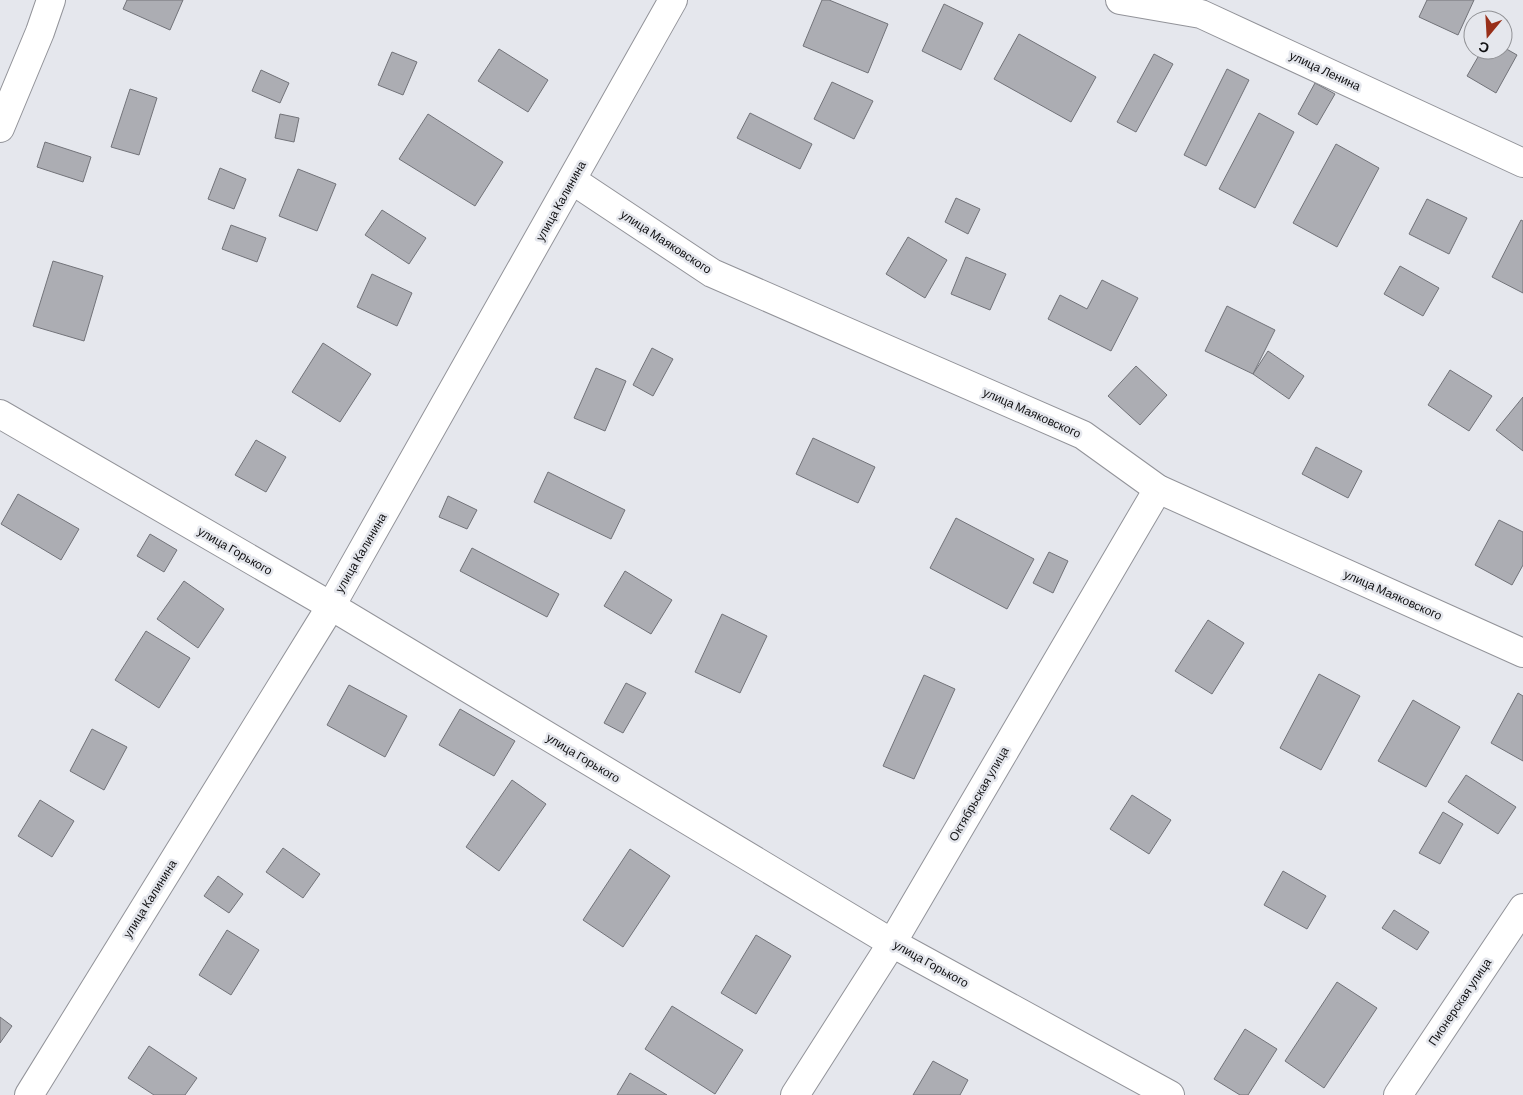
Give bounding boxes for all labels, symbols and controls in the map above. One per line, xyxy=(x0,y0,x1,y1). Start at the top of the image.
north arrow xyxy=(1463,10,1513,60)
text: С xyxy=(1476,38,1491,57)
street label: улица Ленина xyxy=(1287,48,1363,94)
street label: улица Калинина xyxy=(532,158,589,243)
street label: улица Маяковского xyxy=(618,206,715,277)
street label: улица Маяковского xyxy=(981,384,1084,441)
street label: улица Калинина xyxy=(332,510,390,595)
street label: улица Горького xyxy=(195,523,275,578)
street label: улица Маяковского xyxy=(1342,566,1445,623)
street label: улица Горького xyxy=(544,730,623,786)
street label: Октябрьская улица xyxy=(945,744,1012,844)
street label: улица Калинина xyxy=(120,857,180,941)
street label: улица Горького xyxy=(891,937,972,991)
street label: Пионерская улица xyxy=(1425,955,1495,1048)

